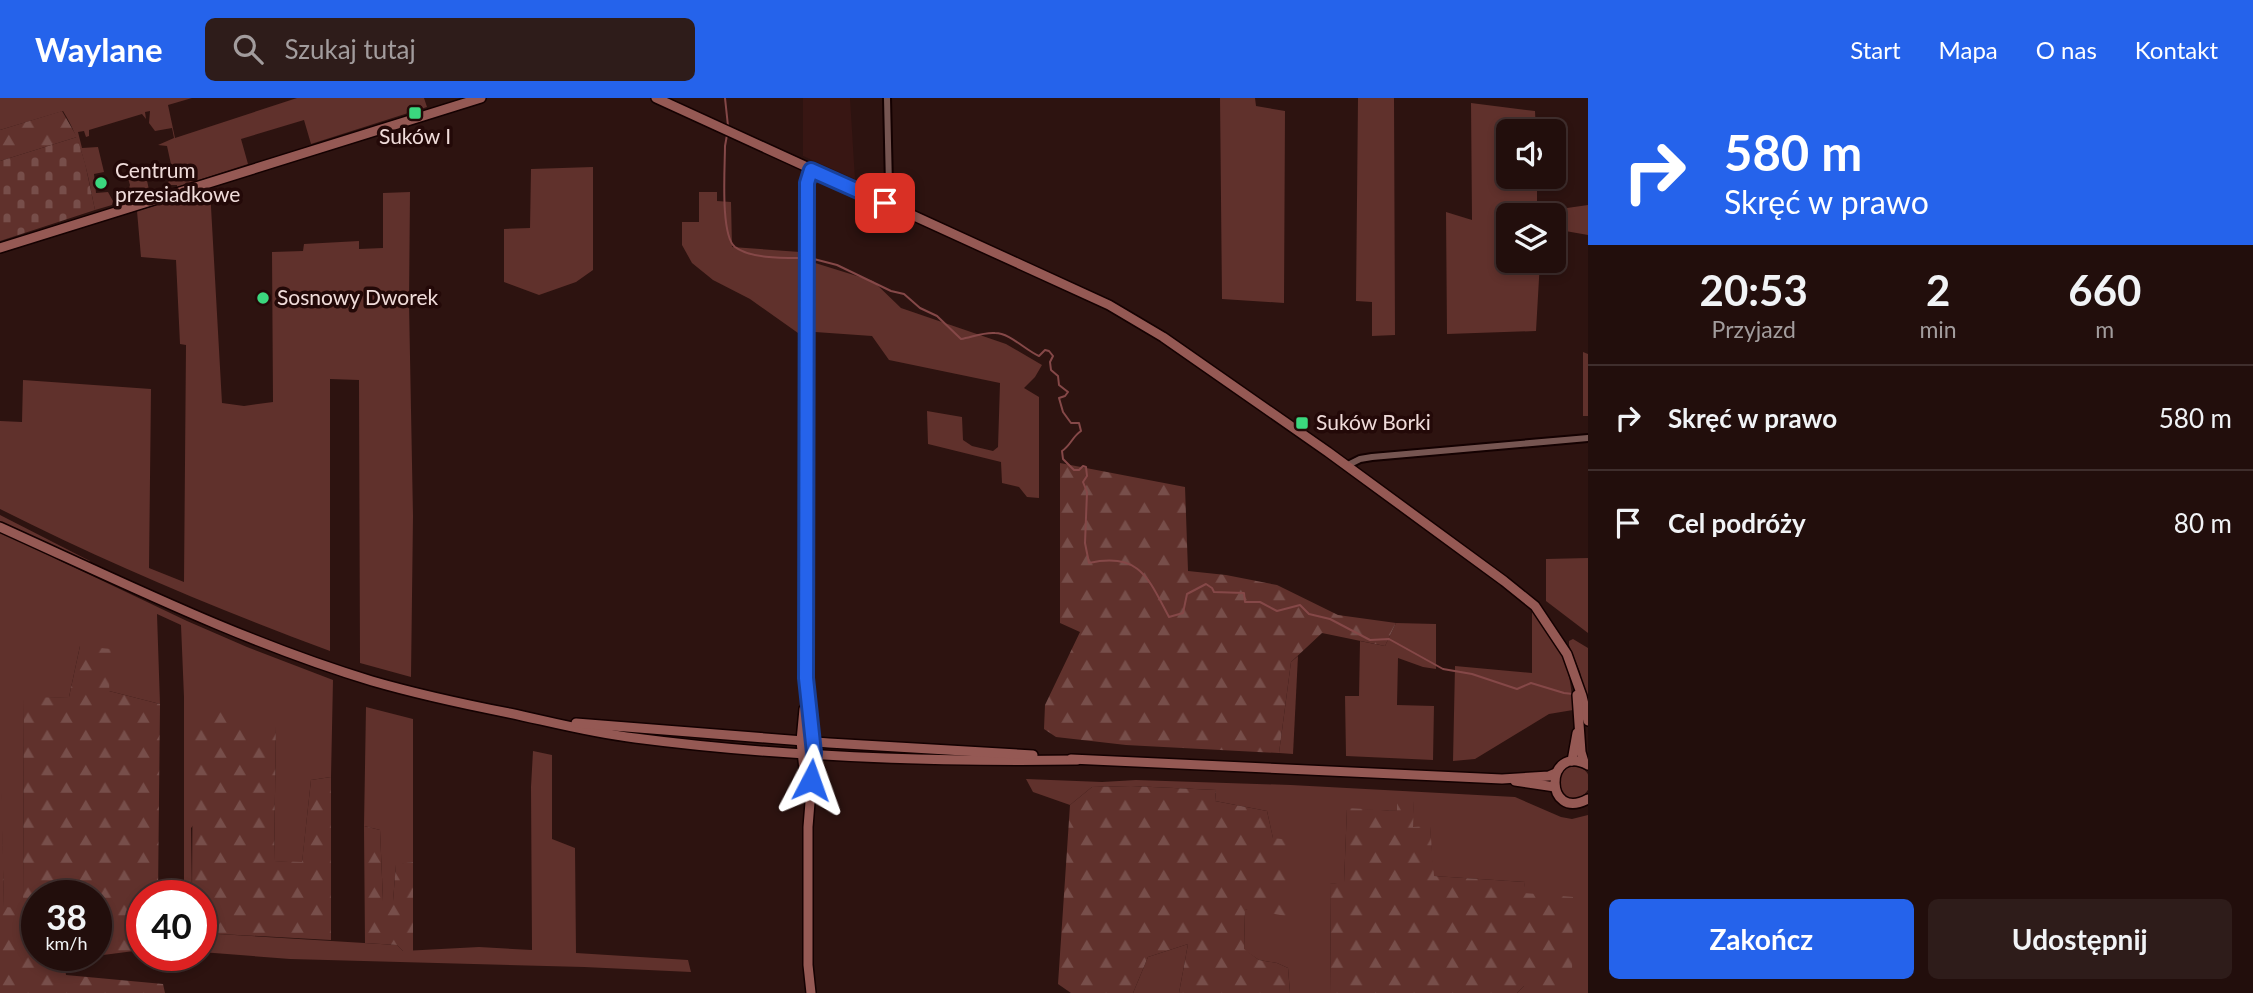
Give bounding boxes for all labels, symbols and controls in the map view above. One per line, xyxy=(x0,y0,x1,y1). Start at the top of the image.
search box xyxy=(205,18,695,81)
text: Waylane xyxy=(35,29,163,69)
icon: search xyxy=(229,30,267,68)
text: Szukaj tutaj xyxy=(285,33,416,65)
text: Start xyxy=(1850,35,1901,64)
text: Mapa xyxy=(1939,35,1998,64)
text: O nas xyxy=(2036,35,2097,64)
text: Kontakt xyxy=(2135,35,2218,64)
marker: Suków I xyxy=(407,105,423,121)
map controls xyxy=(1496,119,1566,273)
button: sound xyxy=(1496,119,1566,189)
place label: Suków I xyxy=(379,123,451,148)
text: 580 m xyxy=(1724,123,1862,181)
icon: right xyxy=(1609,126,1700,217)
place label: Centrum przesiadkowe xyxy=(115,157,240,206)
pin xyxy=(855,173,915,233)
marker: Centrum przesiadkowe xyxy=(93,175,109,191)
text: Skręć w prawo xyxy=(1724,182,1929,221)
icon: arrive xyxy=(866,184,904,222)
button: layers xyxy=(1496,203,1566,273)
text: 20:53 xyxy=(1700,265,1808,315)
text: 2 xyxy=(1926,265,1950,315)
text: 660 xyxy=(2068,265,2141,315)
place label: Sosnowy Dworek xyxy=(277,284,439,309)
marker: Sosnowy Dworek xyxy=(255,290,271,306)
text: Przyjazd xyxy=(1712,315,1796,343)
text: min xyxy=(1919,315,1957,343)
text: m xyxy=(2095,315,2114,343)
icon: right xyxy=(1609,399,1647,437)
text: Skręć w prawo xyxy=(1668,402,1837,434)
text: 580 m xyxy=(2159,402,2232,434)
place label: Suków Borki xyxy=(1316,409,1431,434)
marker: Suków Borki xyxy=(1294,415,1310,431)
icon: arrive xyxy=(1609,504,1647,542)
text: Cel podróży xyxy=(1668,507,1806,539)
text: 80 m xyxy=(2174,507,2232,539)
position arrow xyxy=(774,743,848,817)
speed limit sign: 40 xyxy=(126,880,217,971)
text: 38 xyxy=(46,895,87,937)
button: Zakończ xyxy=(1609,899,1914,979)
button: Udostępnij xyxy=(1928,899,2232,979)
text: km/h xyxy=(45,932,88,954)

